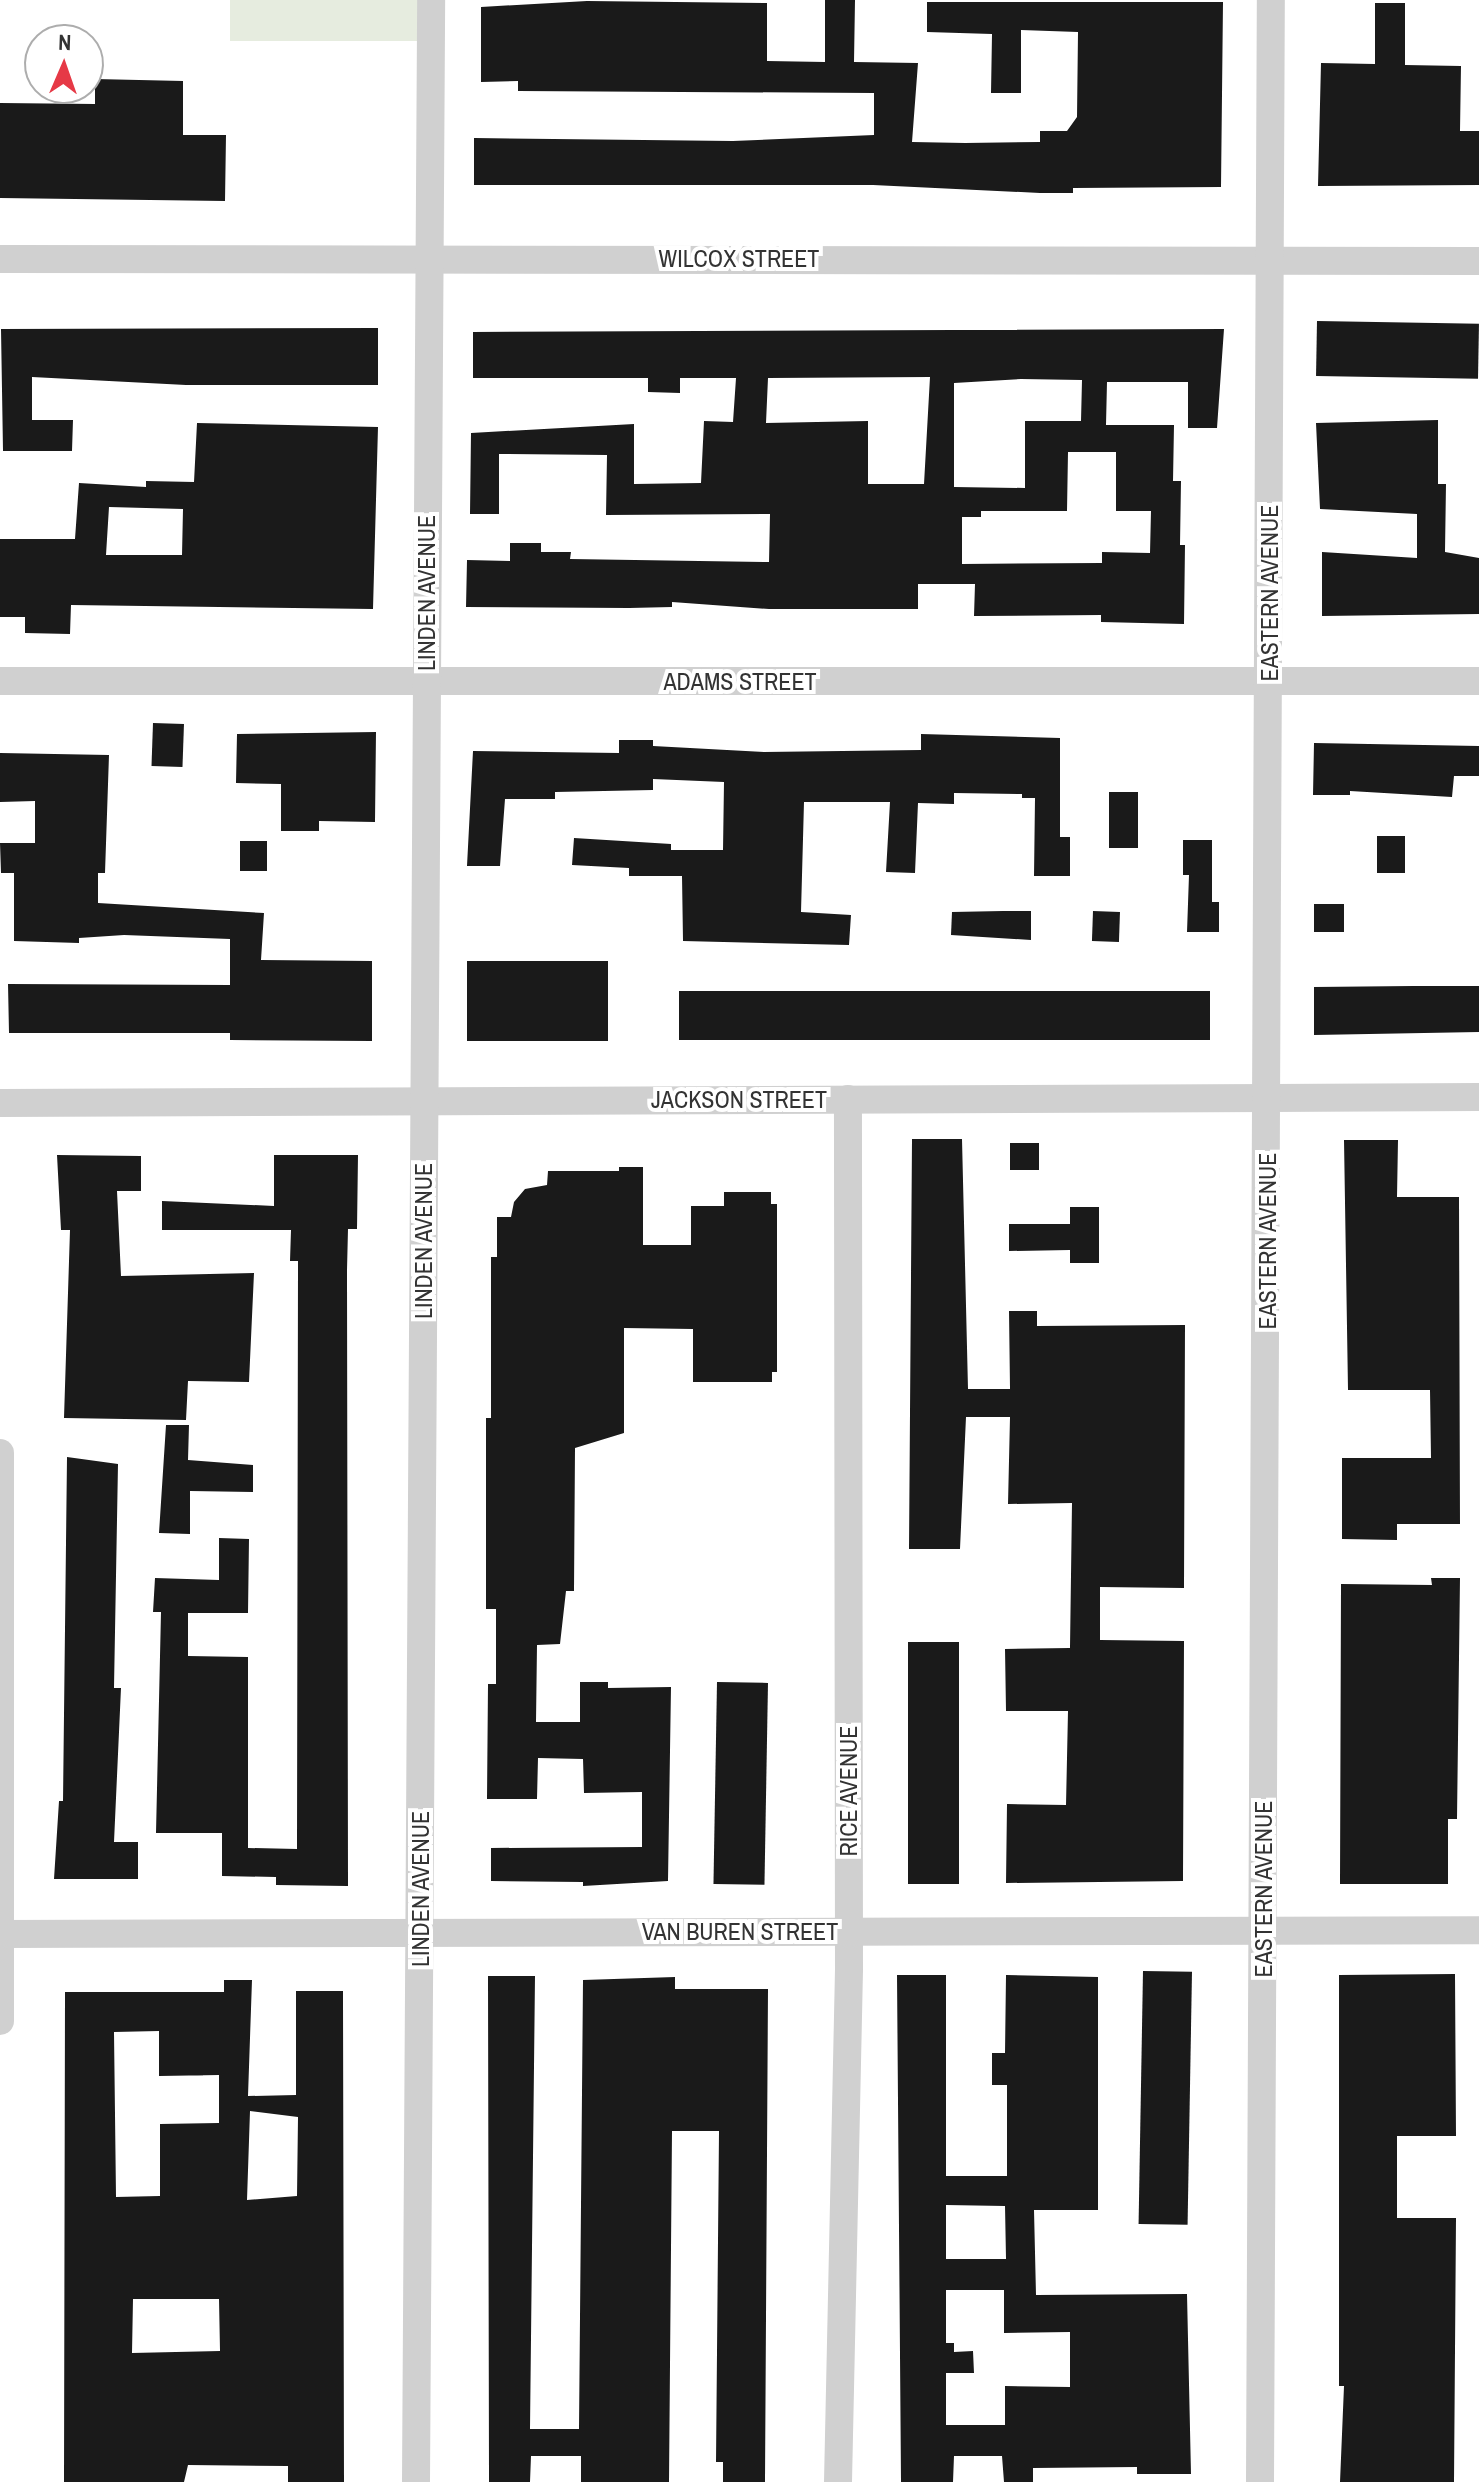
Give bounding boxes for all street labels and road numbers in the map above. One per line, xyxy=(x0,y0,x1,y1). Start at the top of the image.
street label: WILCOX STREET xyxy=(659,245,819,273)
street label: EASTERN AVENUE xyxy=(1256,504,1284,682)
street label: LINDEN AVENUE xyxy=(413,514,441,672)
street label: ADAMS STREET xyxy=(663,668,817,696)
street label: JACKSON STREET xyxy=(651,1086,827,1114)
street label: EASTERN AVENUE xyxy=(1254,1152,1282,1330)
street label: LINDEN AVENUE xyxy=(410,1162,438,1320)
street label: RICE AVENUE xyxy=(835,1725,863,1857)
street label: EASTERN AVENUE xyxy=(1250,1800,1278,1978)
street label: LINDEN AVENUE xyxy=(407,1810,435,1968)
street label: VAN BUREN STREET xyxy=(642,1918,838,1946)

